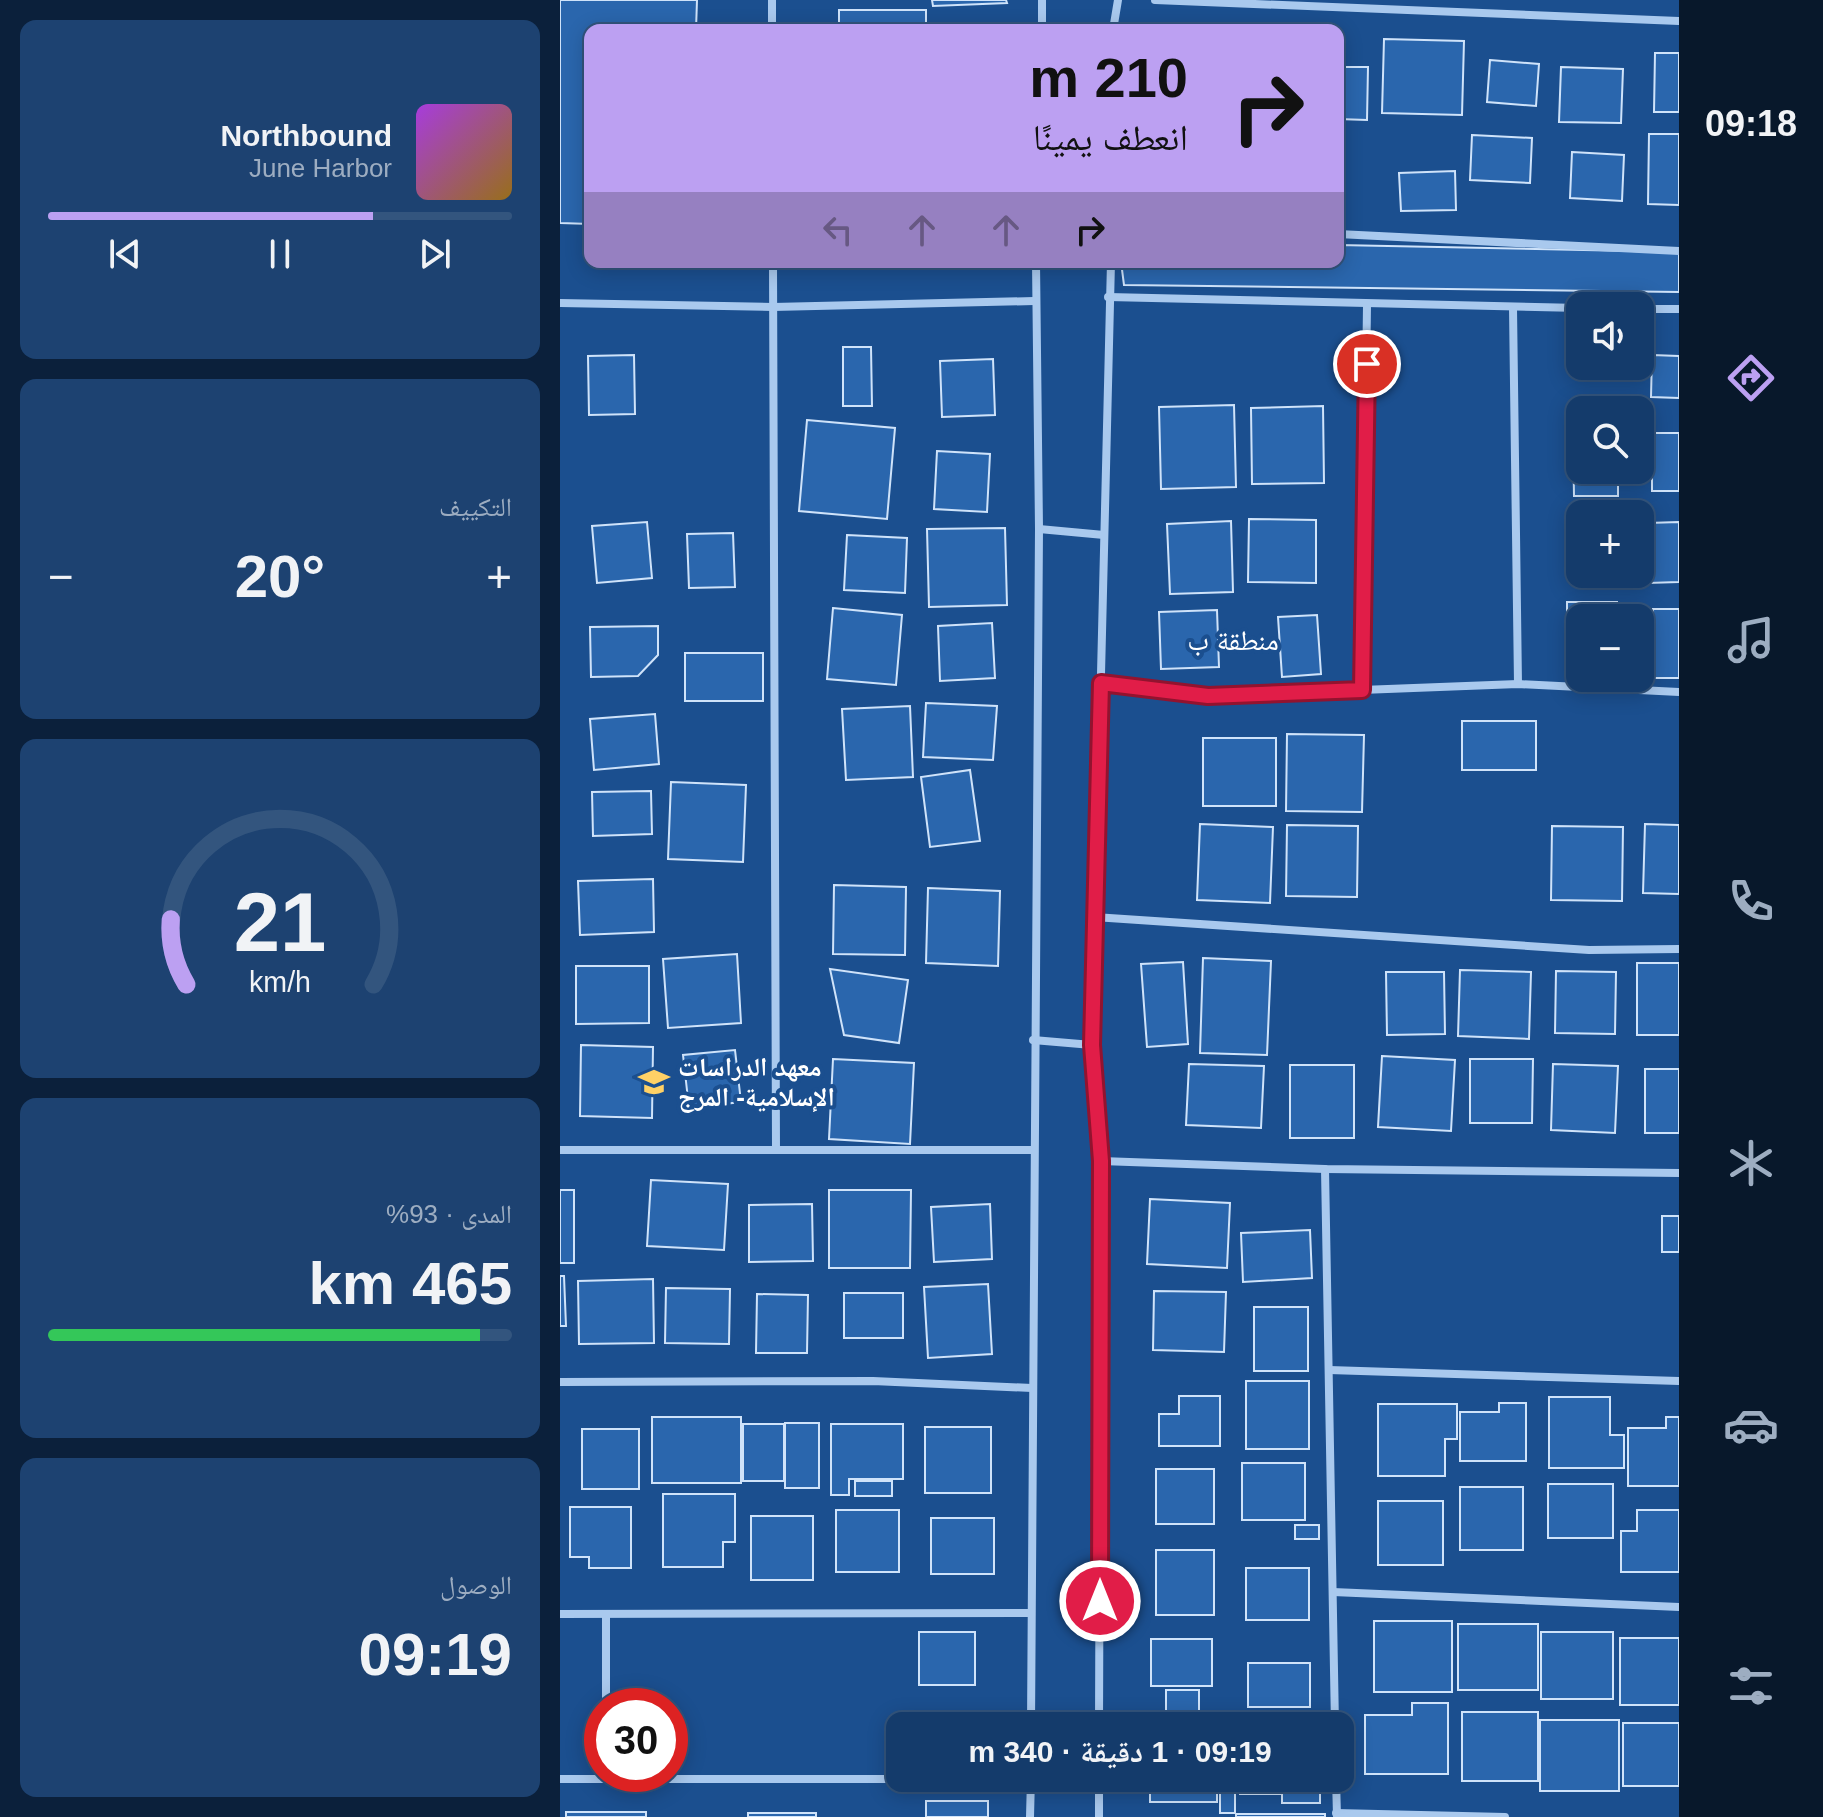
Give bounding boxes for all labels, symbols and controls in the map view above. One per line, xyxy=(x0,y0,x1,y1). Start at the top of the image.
text: 210 m xyxy=(1029,46,1188,109)
icon: right xyxy=(1216,56,1320,160)
text: 09:18 xyxy=(1705,103,1797,144)
text: انعطف يمينًا xyxy=(1033,117,1188,158)
text: Northbound xyxy=(220,119,392,152)
text: June Harbor xyxy=(249,153,392,183)
icon: left xyxy=(816,208,860,252)
icon: ahead xyxy=(900,208,944,252)
icon: ahead xyxy=(984,208,1028,252)
icon: right xyxy=(1068,208,1112,252)
icon: previous xyxy=(103,232,147,276)
icon: pause xyxy=(258,232,302,276)
icon: next xyxy=(413,232,457,276)
map controls xyxy=(1566,292,1654,692)
button: sound xyxy=(1566,292,1654,380)
pin xyxy=(1333,330,1401,398)
icon: arrive xyxy=(1345,342,1389,386)
icon: directions xyxy=(1723,350,1779,406)
button: search xyxy=(1566,396,1654,484)
text: التكييف xyxy=(439,492,512,522)
button: + xyxy=(1566,500,1654,588)
text: 20° xyxy=(235,543,325,610)
text: − xyxy=(48,552,74,601)
text: + xyxy=(486,552,512,601)
button: − xyxy=(1566,604,1654,692)
icon: music xyxy=(1723,612,1779,668)
district label: منطقة ب xyxy=(1187,625,1279,656)
icon: phone xyxy=(1723,873,1779,929)
text: 21 xyxy=(234,875,326,968)
text: km/h xyxy=(249,966,311,998)
place label: معهد الدراسات الإسلامية- المرج xyxy=(678,1052,835,1113)
school or university icon: معهد الدراسات الإسلامية- المرج xyxy=(637,1065,671,1099)
icon: climate xyxy=(1723,1135,1779,1191)
text: المدى · 93% xyxy=(386,1199,512,1229)
text: 465 km xyxy=(309,1250,512,1317)
icon: car xyxy=(1723,1397,1779,1453)
position arrow xyxy=(1058,1559,1142,1643)
text: الوصول xyxy=(440,1570,512,1600)
text: 09:19 xyxy=(359,1621,512,1688)
icon: filters xyxy=(1723,1658,1779,1714)
speed limit sign: 30 xyxy=(584,1688,688,1792)
text: 09:19 · 1 دقيقة · 340 m xyxy=(968,1735,1272,1768)

